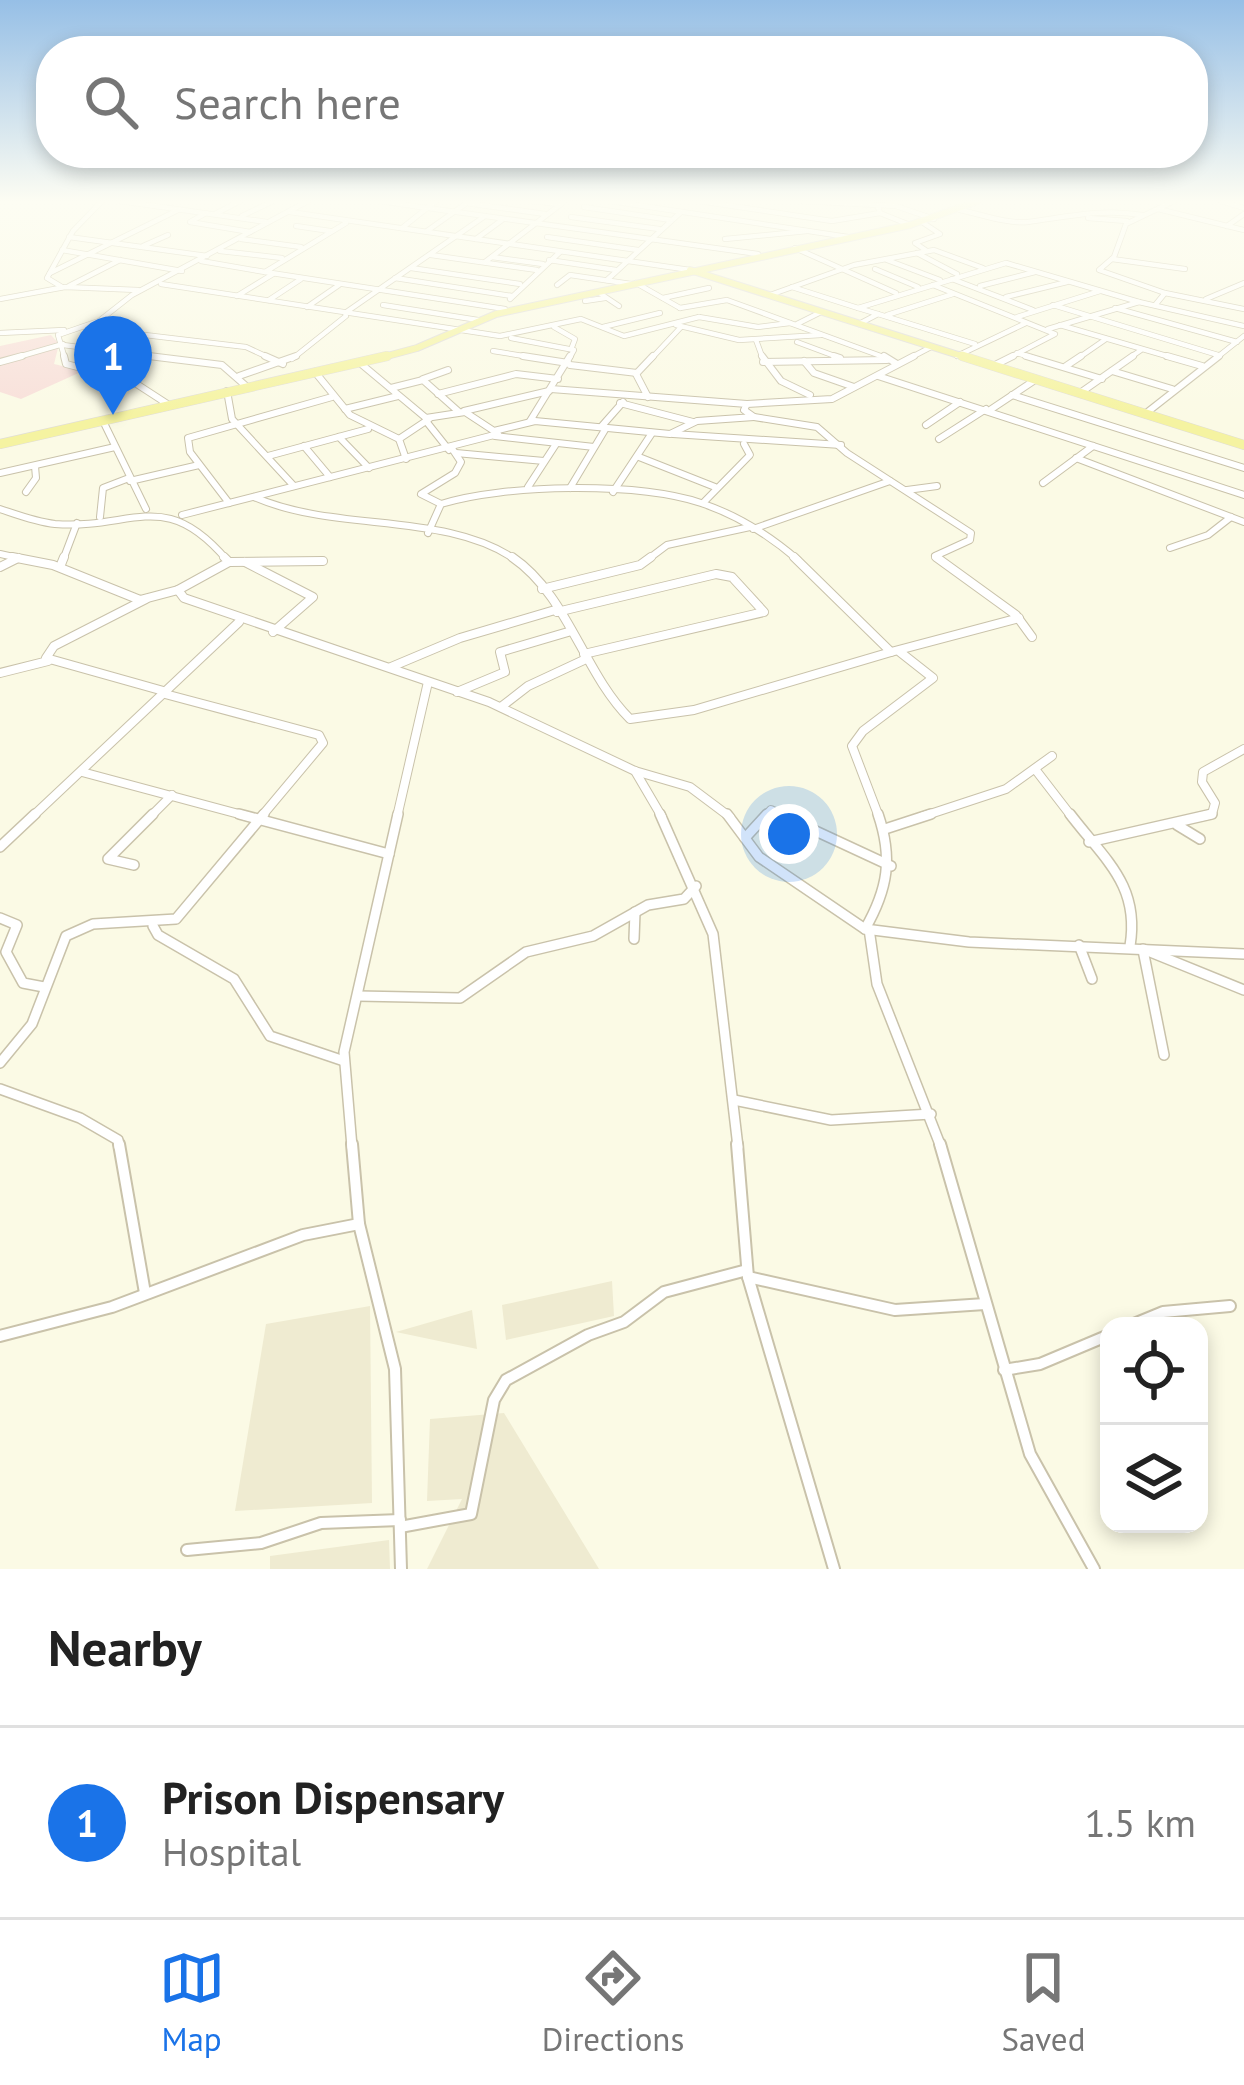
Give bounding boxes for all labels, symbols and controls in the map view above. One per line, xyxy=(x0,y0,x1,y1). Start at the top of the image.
search box xyxy=(36,36,1208,168)
icon: search xyxy=(78,69,144,135)
text: Search here xyxy=(174,73,401,131)
pin: 1 xyxy=(74,316,152,415)
your location xyxy=(759,804,819,864)
map controls xyxy=(1100,1317,1208,1533)
button: locate xyxy=(1100,1317,1208,1425)
button: layers xyxy=(1100,1425,1208,1533)
text: Nearby xyxy=(48,1614,202,1680)
text: Prison Dispensary xyxy=(162,1768,504,1826)
text: 1 xyxy=(76,1797,98,1848)
text: 1.5 km xyxy=(1084,1797,1196,1848)
text: Hospital xyxy=(162,1826,301,1877)
tab: Map xyxy=(159,1945,225,2060)
tab: Directions xyxy=(542,1945,684,2060)
tab: Saved xyxy=(1001,1945,1085,2060)

